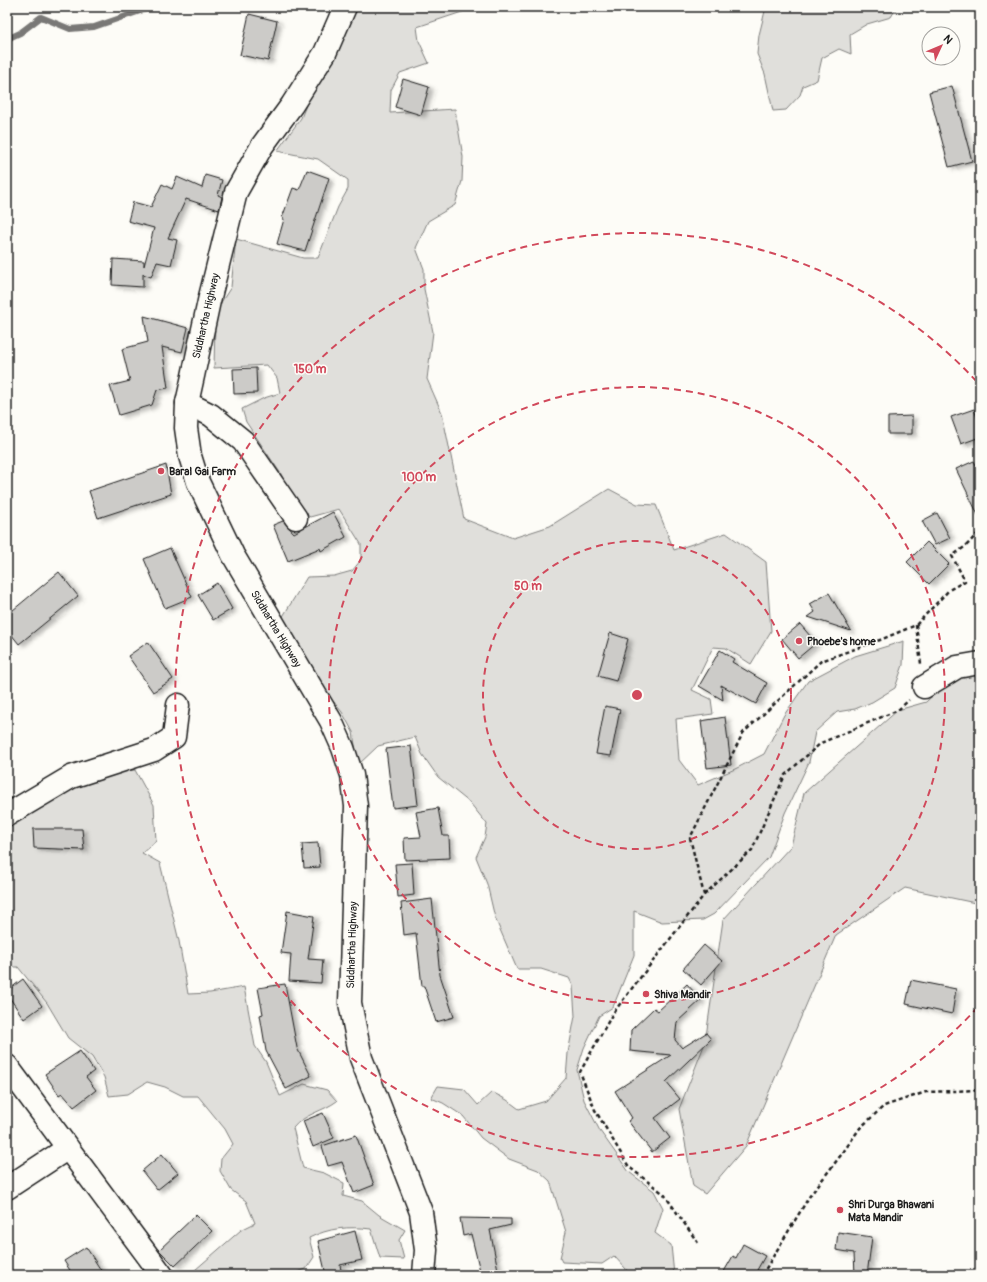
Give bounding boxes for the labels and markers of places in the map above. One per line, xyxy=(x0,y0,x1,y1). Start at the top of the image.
place label: Baral Gai Farm xyxy=(169,465,236,478)
marker: Baral Gai Farm xyxy=(156,466,166,476)
place label: Phoebe's home xyxy=(807,635,876,648)
marker: Phoebe's home xyxy=(794,636,804,646)
centre of rings xyxy=(630,688,644,702)
place label: Shiva Mandir xyxy=(654,988,712,1001)
marker: Shiva Mandir xyxy=(641,989,651,999)
place label: Shri Durga Bhawani Mata Mandir xyxy=(848,1198,934,1224)
marker: Shri Durga Bhawani Mata Mandir xyxy=(835,1205,845,1215)

